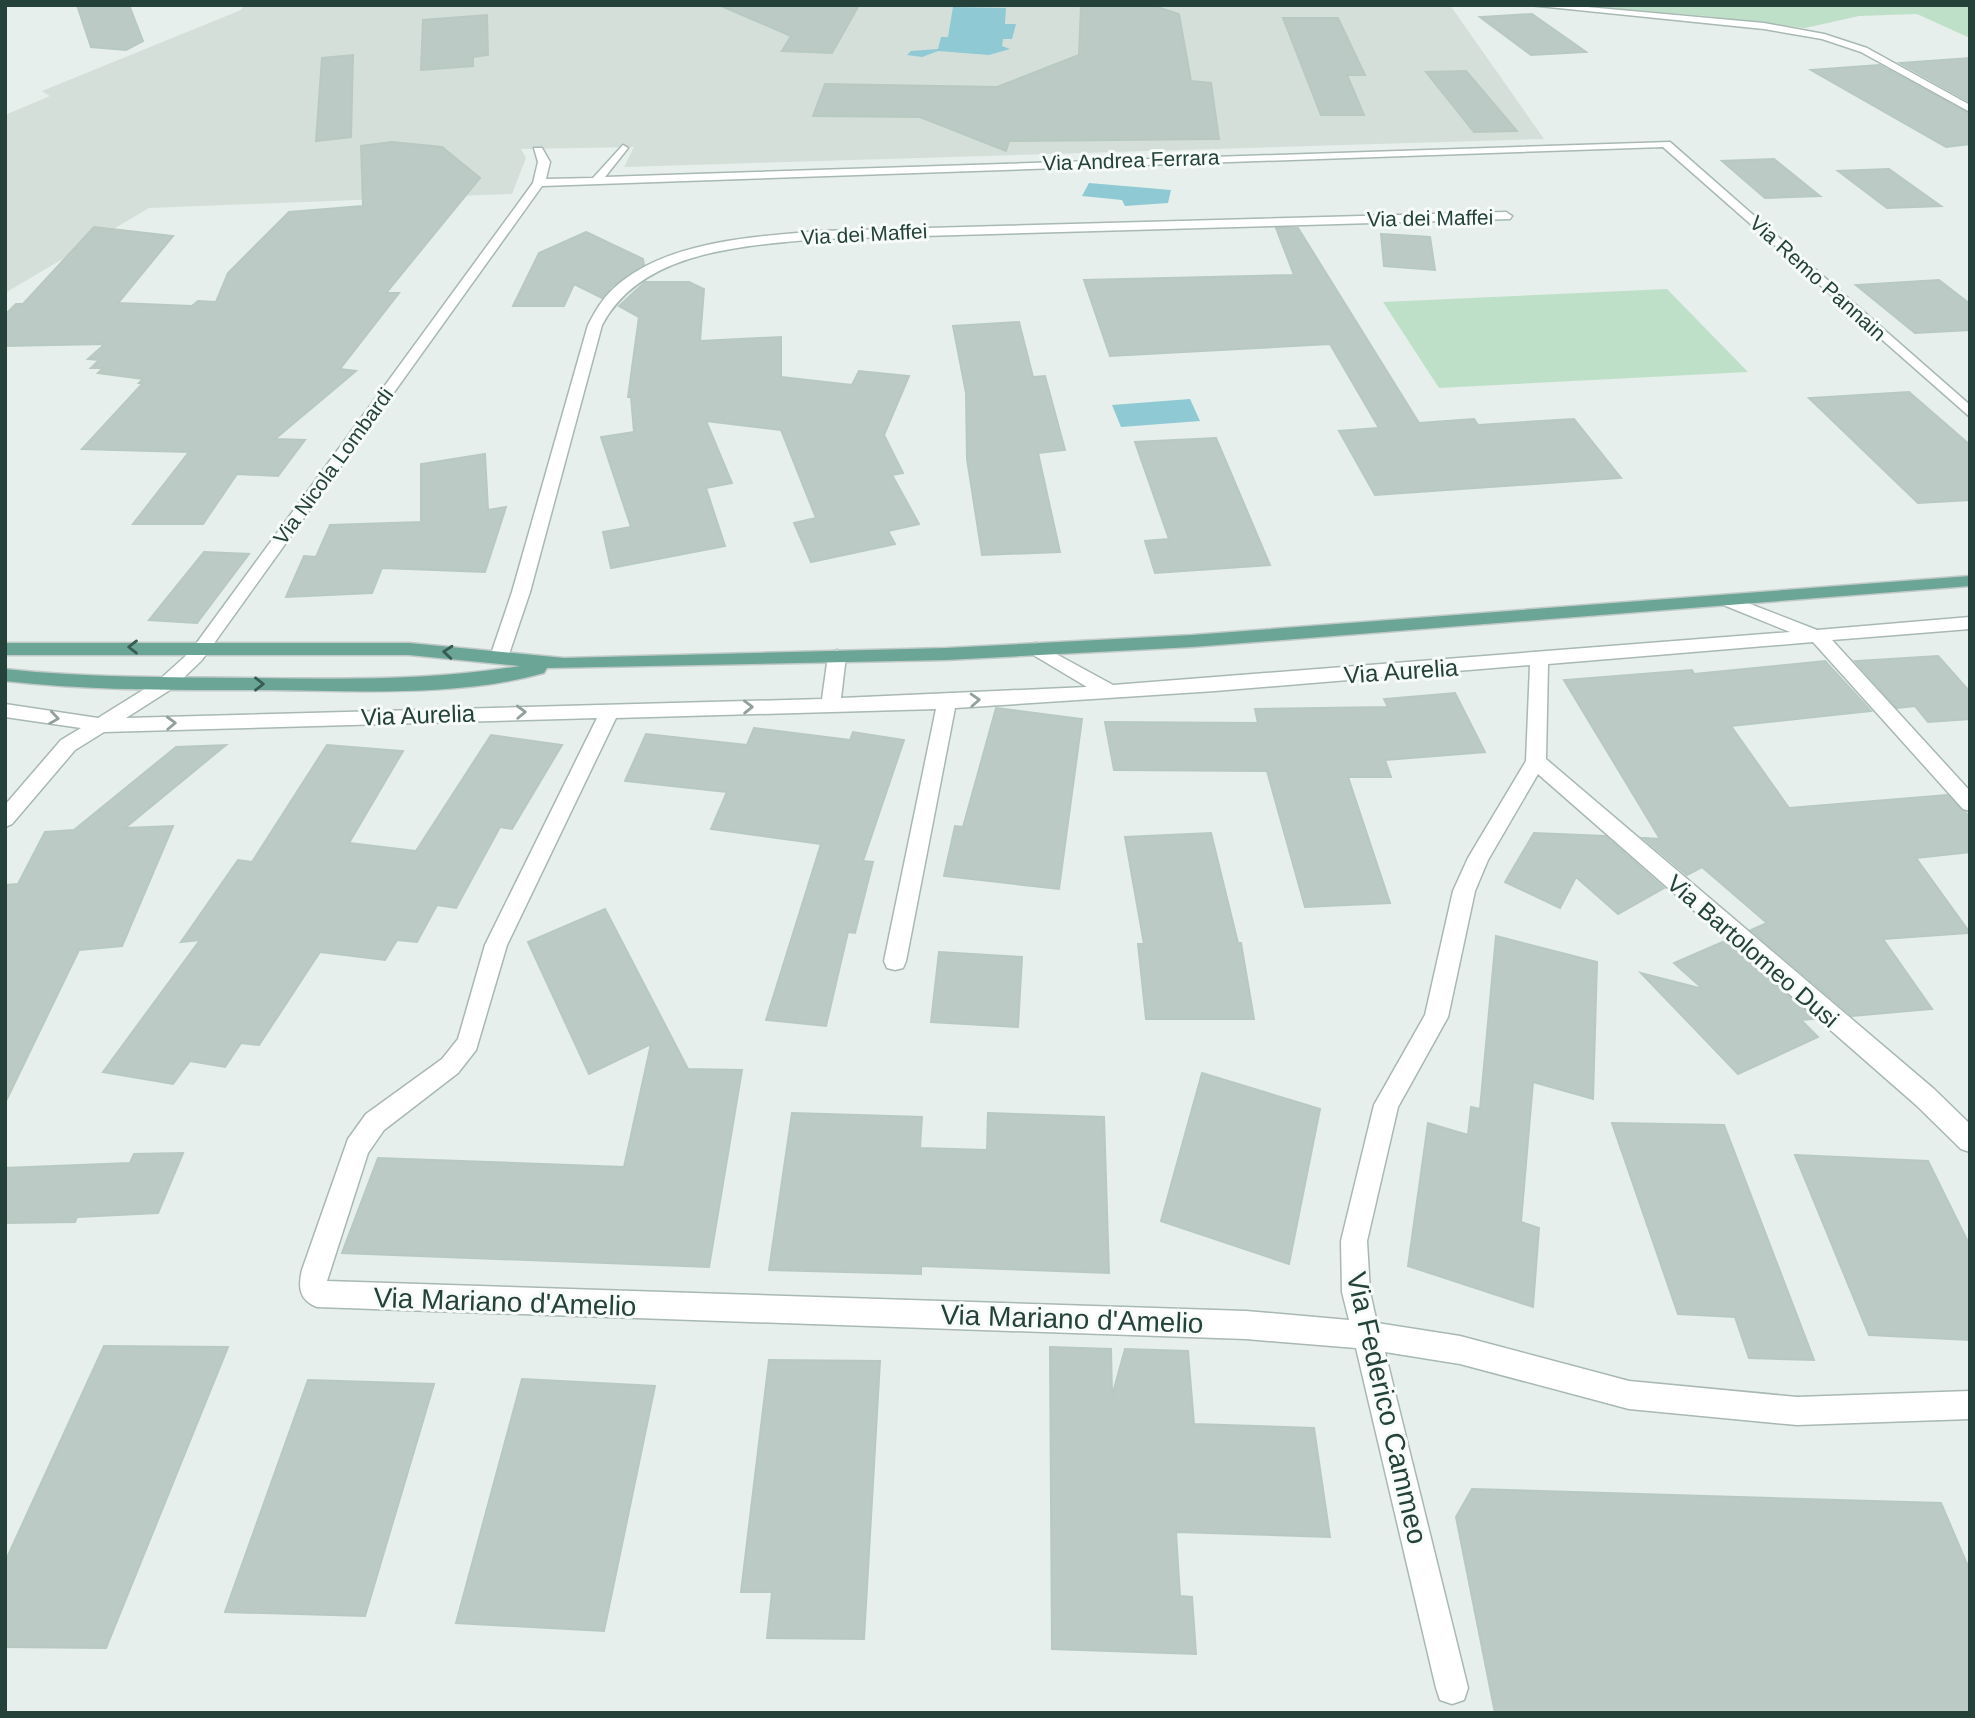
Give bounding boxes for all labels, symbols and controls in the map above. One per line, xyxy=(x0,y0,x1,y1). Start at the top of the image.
street label: Via Andrea Ferrara xyxy=(1042,145,1220,175)
street label: Via dei Maffei xyxy=(1367,205,1493,231)
street label: Via Remo Pannain xyxy=(1745,211,1891,345)
street label: Via dei Maffei xyxy=(800,219,928,249)
street label: Via Nicola Lombardi xyxy=(269,383,397,549)
one-way arrow xyxy=(127,640,138,655)
one-way arrow xyxy=(442,645,453,660)
street label: Via Aurelia xyxy=(1343,654,1460,688)
one-way arrow xyxy=(254,676,264,692)
one-way arrow xyxy=(970,693,981,708)
street label: Via Aurelia xyxy=(360,699,476,730)
one-way arrow xyxy=(743,699,754,715)
one-way arrow xyxy=(515,705,526,720)
one-way arrow xyxy=(48,710,60,725)
one-way arrow xyxy=(166,715,177,730)
street label: Via Bartolomeo Dusi xyxy=(1662,869,1844,1033)
street label: Via Federico Cammeo xyxy=(1341,1269,1433,1547)
street label: Via Mariano d'Amelio xyxy=(373,1282,637,1322)
street label: Via Mariano d'Amelio xyxy=(940,1299,1204,1339)

